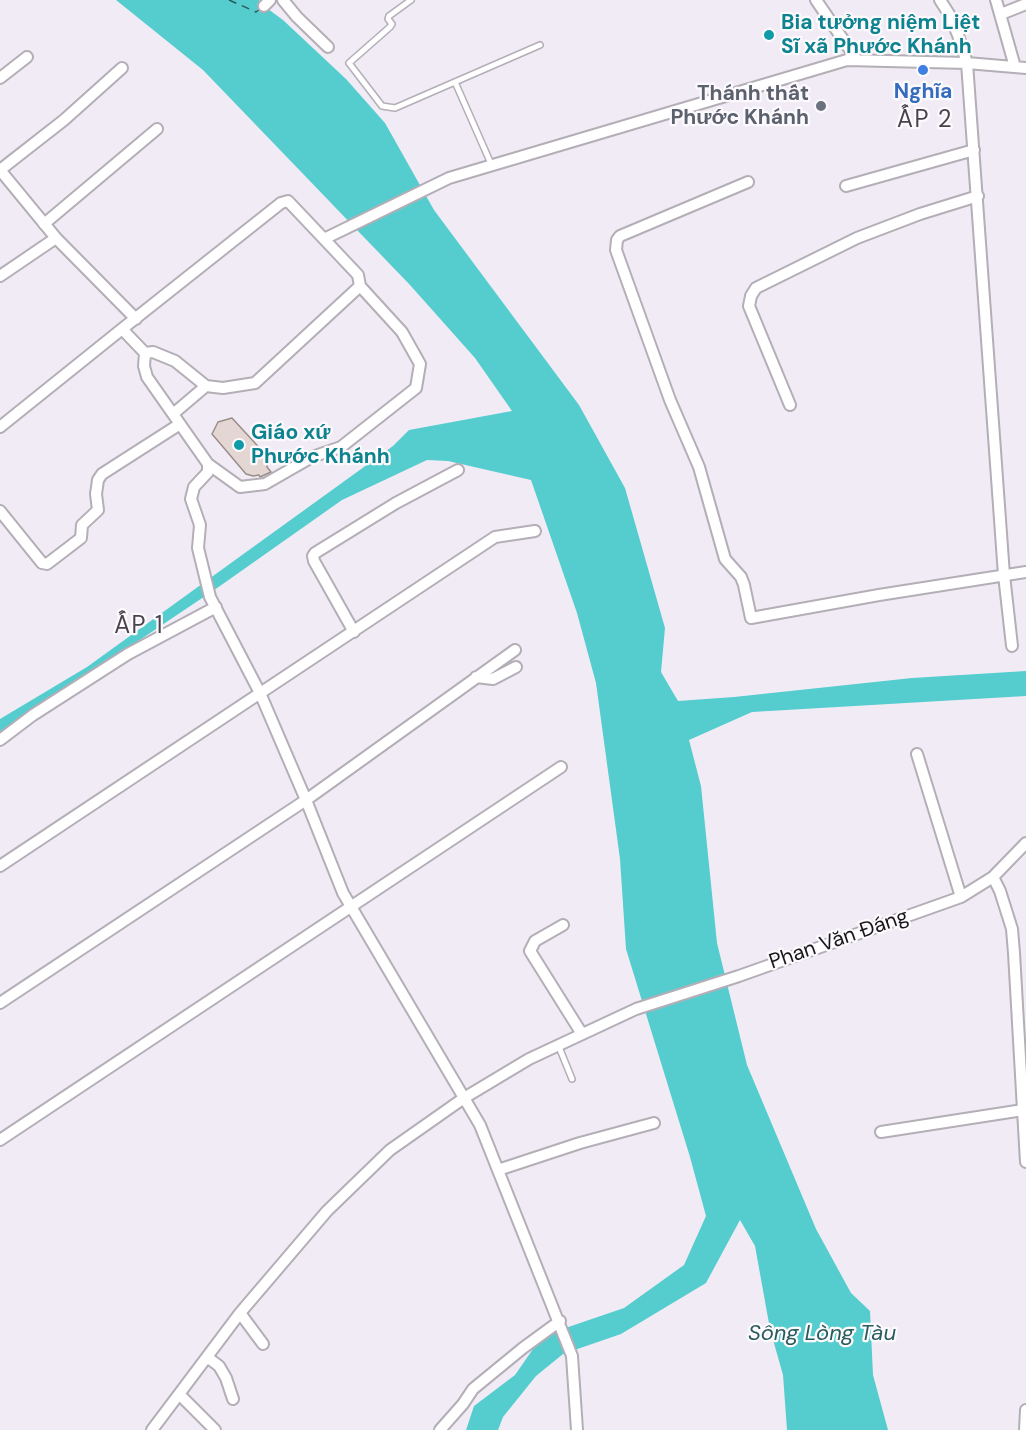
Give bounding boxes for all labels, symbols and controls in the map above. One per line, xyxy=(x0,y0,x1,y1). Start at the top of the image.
place label: Bia tưởng niệm Liệt Sĩ xã Phước Khánh xyxy=(781,10,980,60)
marker: Bia tưởng niệm Liệt Sĩ xã Phước Khánh xyxy=(762,28,776,42)
marker: Nghĩa xyxy=(916,63,930,77)
place label: Nghĩa xyxy=(894,79,952,105)
place label: Thánh thất Phước Khánh xyxy=(670,81,809,131)
marker: Thánh thất Phước Khánh xyxy=(814,99,828,113)
district label: ẤP 2 xyxy=(897,107,953,135)
place label: Giáo xứ Phước Khánh xyxy=(251,420,390,470)
marker: Giáo xứ Phước Khánh xyxy=(232,438,246,452)
district label: ẤP 1 xyxy=(114,613,164,641)
street label: Phan Văn Đáng xyxy=(766,904,912,976)
water label: Sông Lòng Tàu xyxy=(748,1321,896,1347)

